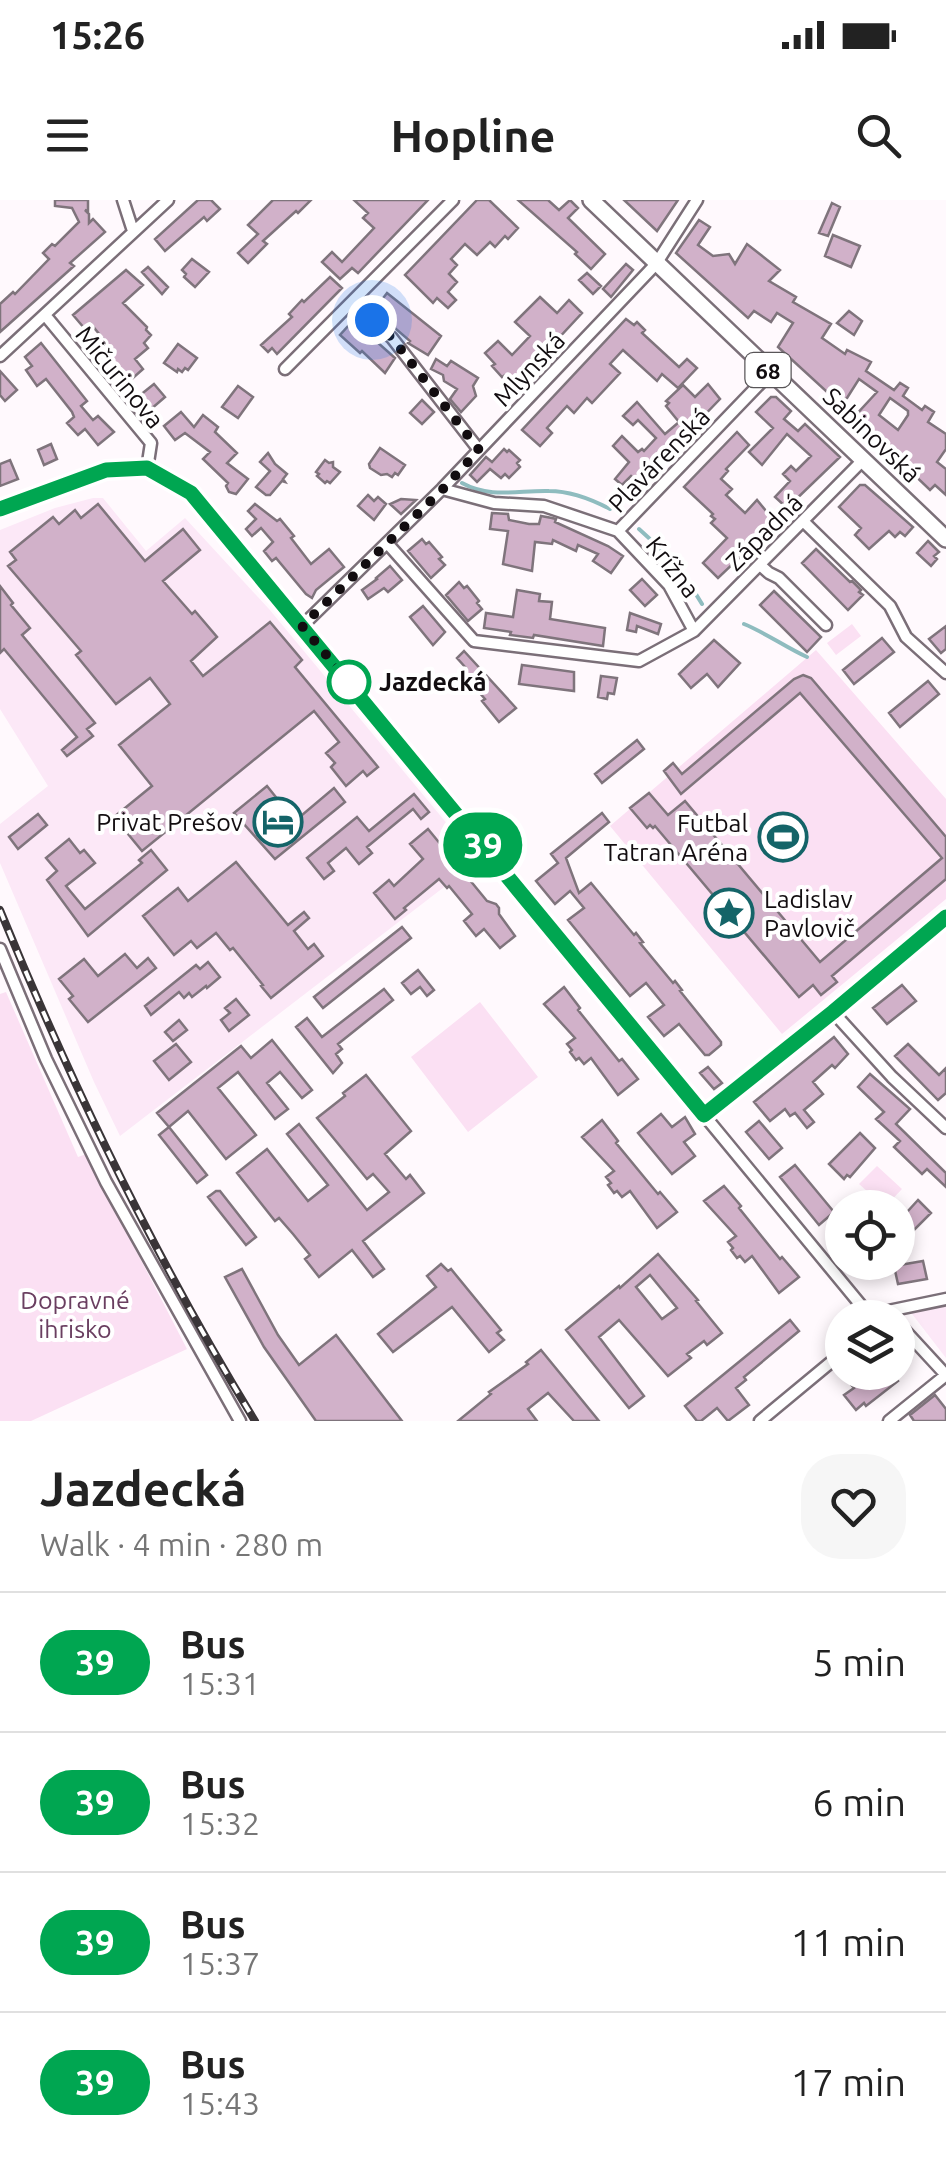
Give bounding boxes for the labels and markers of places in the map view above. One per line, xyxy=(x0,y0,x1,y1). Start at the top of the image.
marker: Jazdecká xyxy=(328,661,370,703)
place label: Jazdecká xyxy=(379,668,487,696)
hotel icon: Privat Prešov xyxy=(252,796,304,848)
place label: Privat Prešov xyxy=(96,808,243,836)
place label: Futbal Tatran Aréna xyxy=(603,809,748,866)
sports icon: Futbal Tatran Aréna xyxy=(757,811,809,863)
place label: Ladislav Pavlovič xyxy=(764,885,855,942)
place icon: Ladislav Pavlovič xyxy=(703,887,755,939)

